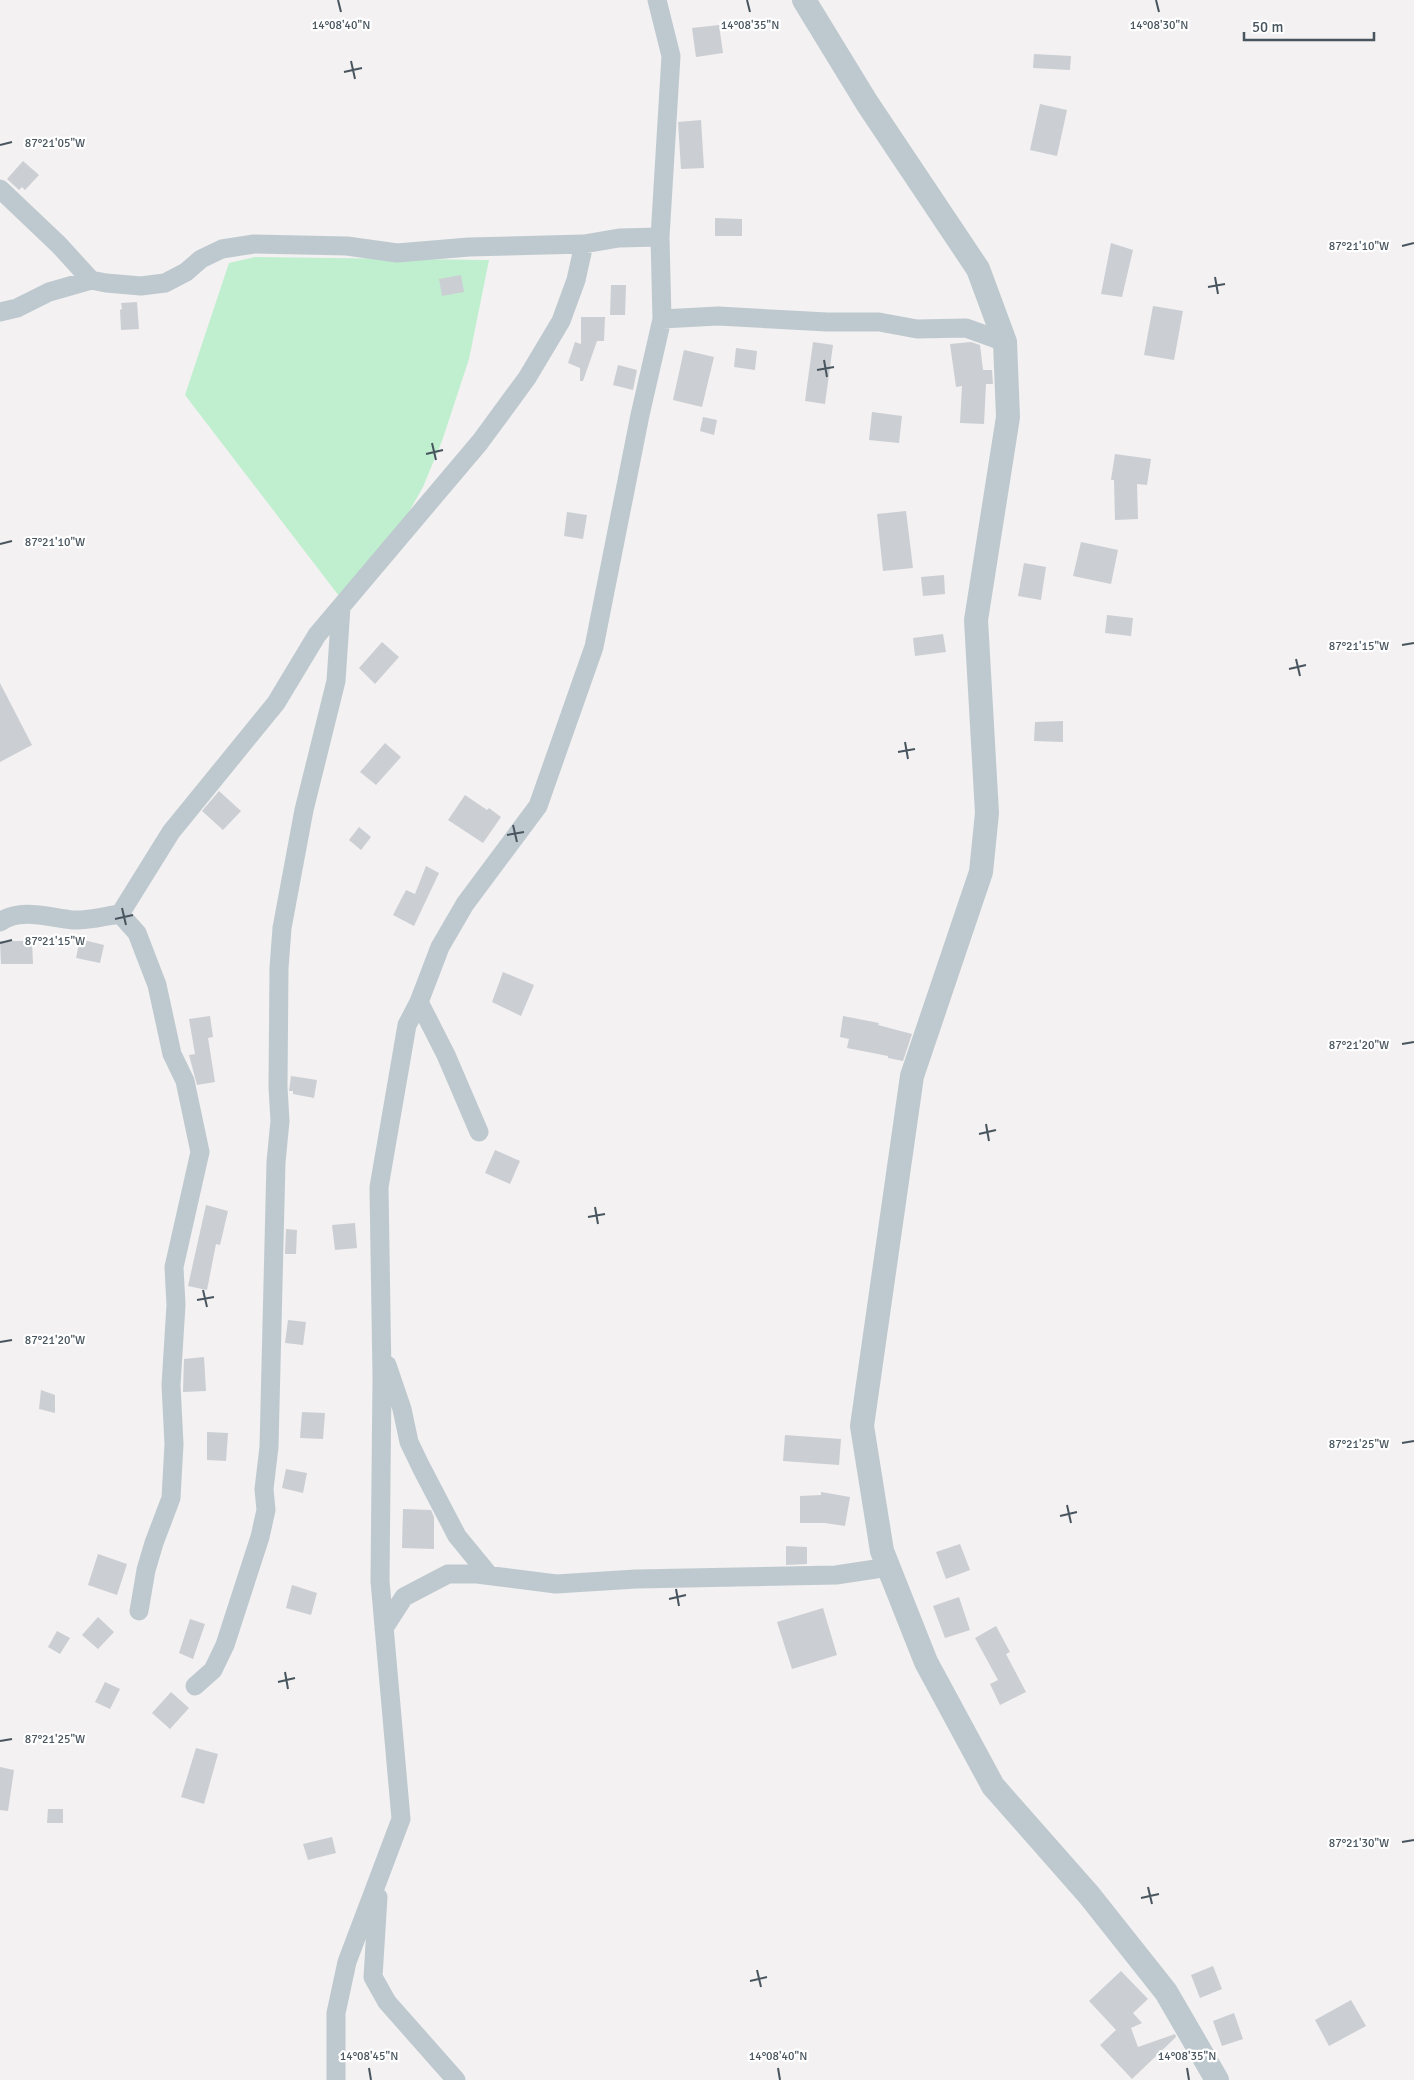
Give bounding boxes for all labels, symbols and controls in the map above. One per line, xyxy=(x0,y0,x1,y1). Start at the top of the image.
scale bar xyxy=(1244,10,1374,42)
text: 14°08'40"N xyxy=(312,18,370,33)
text: 14°08'35"N xyxy=(721,18,779,33)
text: 14°08'30"N xyxy=(1130,18,1188,33)
text: 50 m xyxy=(1252,18,1283,36)
text: 87°21'05"W xyxy=(25,136,85,151)
text: 87°21'10"W xyxy=(1329,239,1389,254)
text: 87°21'10"W xyxy=(25,535,85,550)
text: 87°21'15"W xyxy=(1329,639,1389,654)
text: 87°21'15"W xyxy=(25,934,85,949)
text: 87°21'20"W xyxy=(1329,1038,1389,1053)
text: 87°21'20"W xyxy=(25,1333,85,1348)
text: 87°21'25"W xyxy=(1329,1437,1389,1452)
text: 87°21'25"W xyxy=(25,1732,85,1747)
text: 87°21'30"W xyxy=(1329,1836,1389,1851)
text: 14°08'45"N xyxy=(340,2049,398,2064)
text: 14°08'40"N xyxy=(749,2049,807,2064)
text: 14°08'35"N xyxy=(1158,2049,1216,2064)

